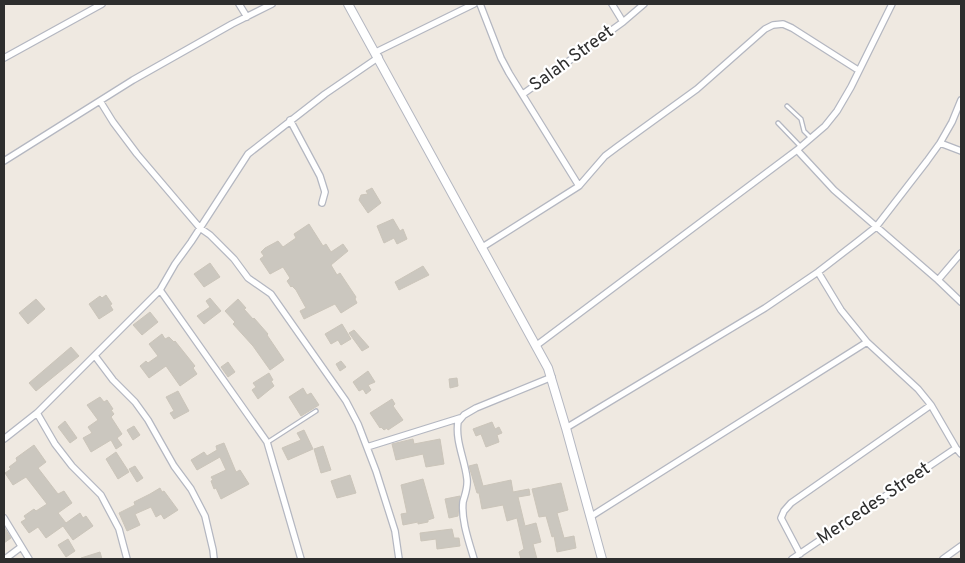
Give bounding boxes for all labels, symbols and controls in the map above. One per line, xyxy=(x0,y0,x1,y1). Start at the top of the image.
street label: Salah Street xyxy=(525,21,619,97)
street label: Mercedes Street xyxy=(813,458,935,550)

